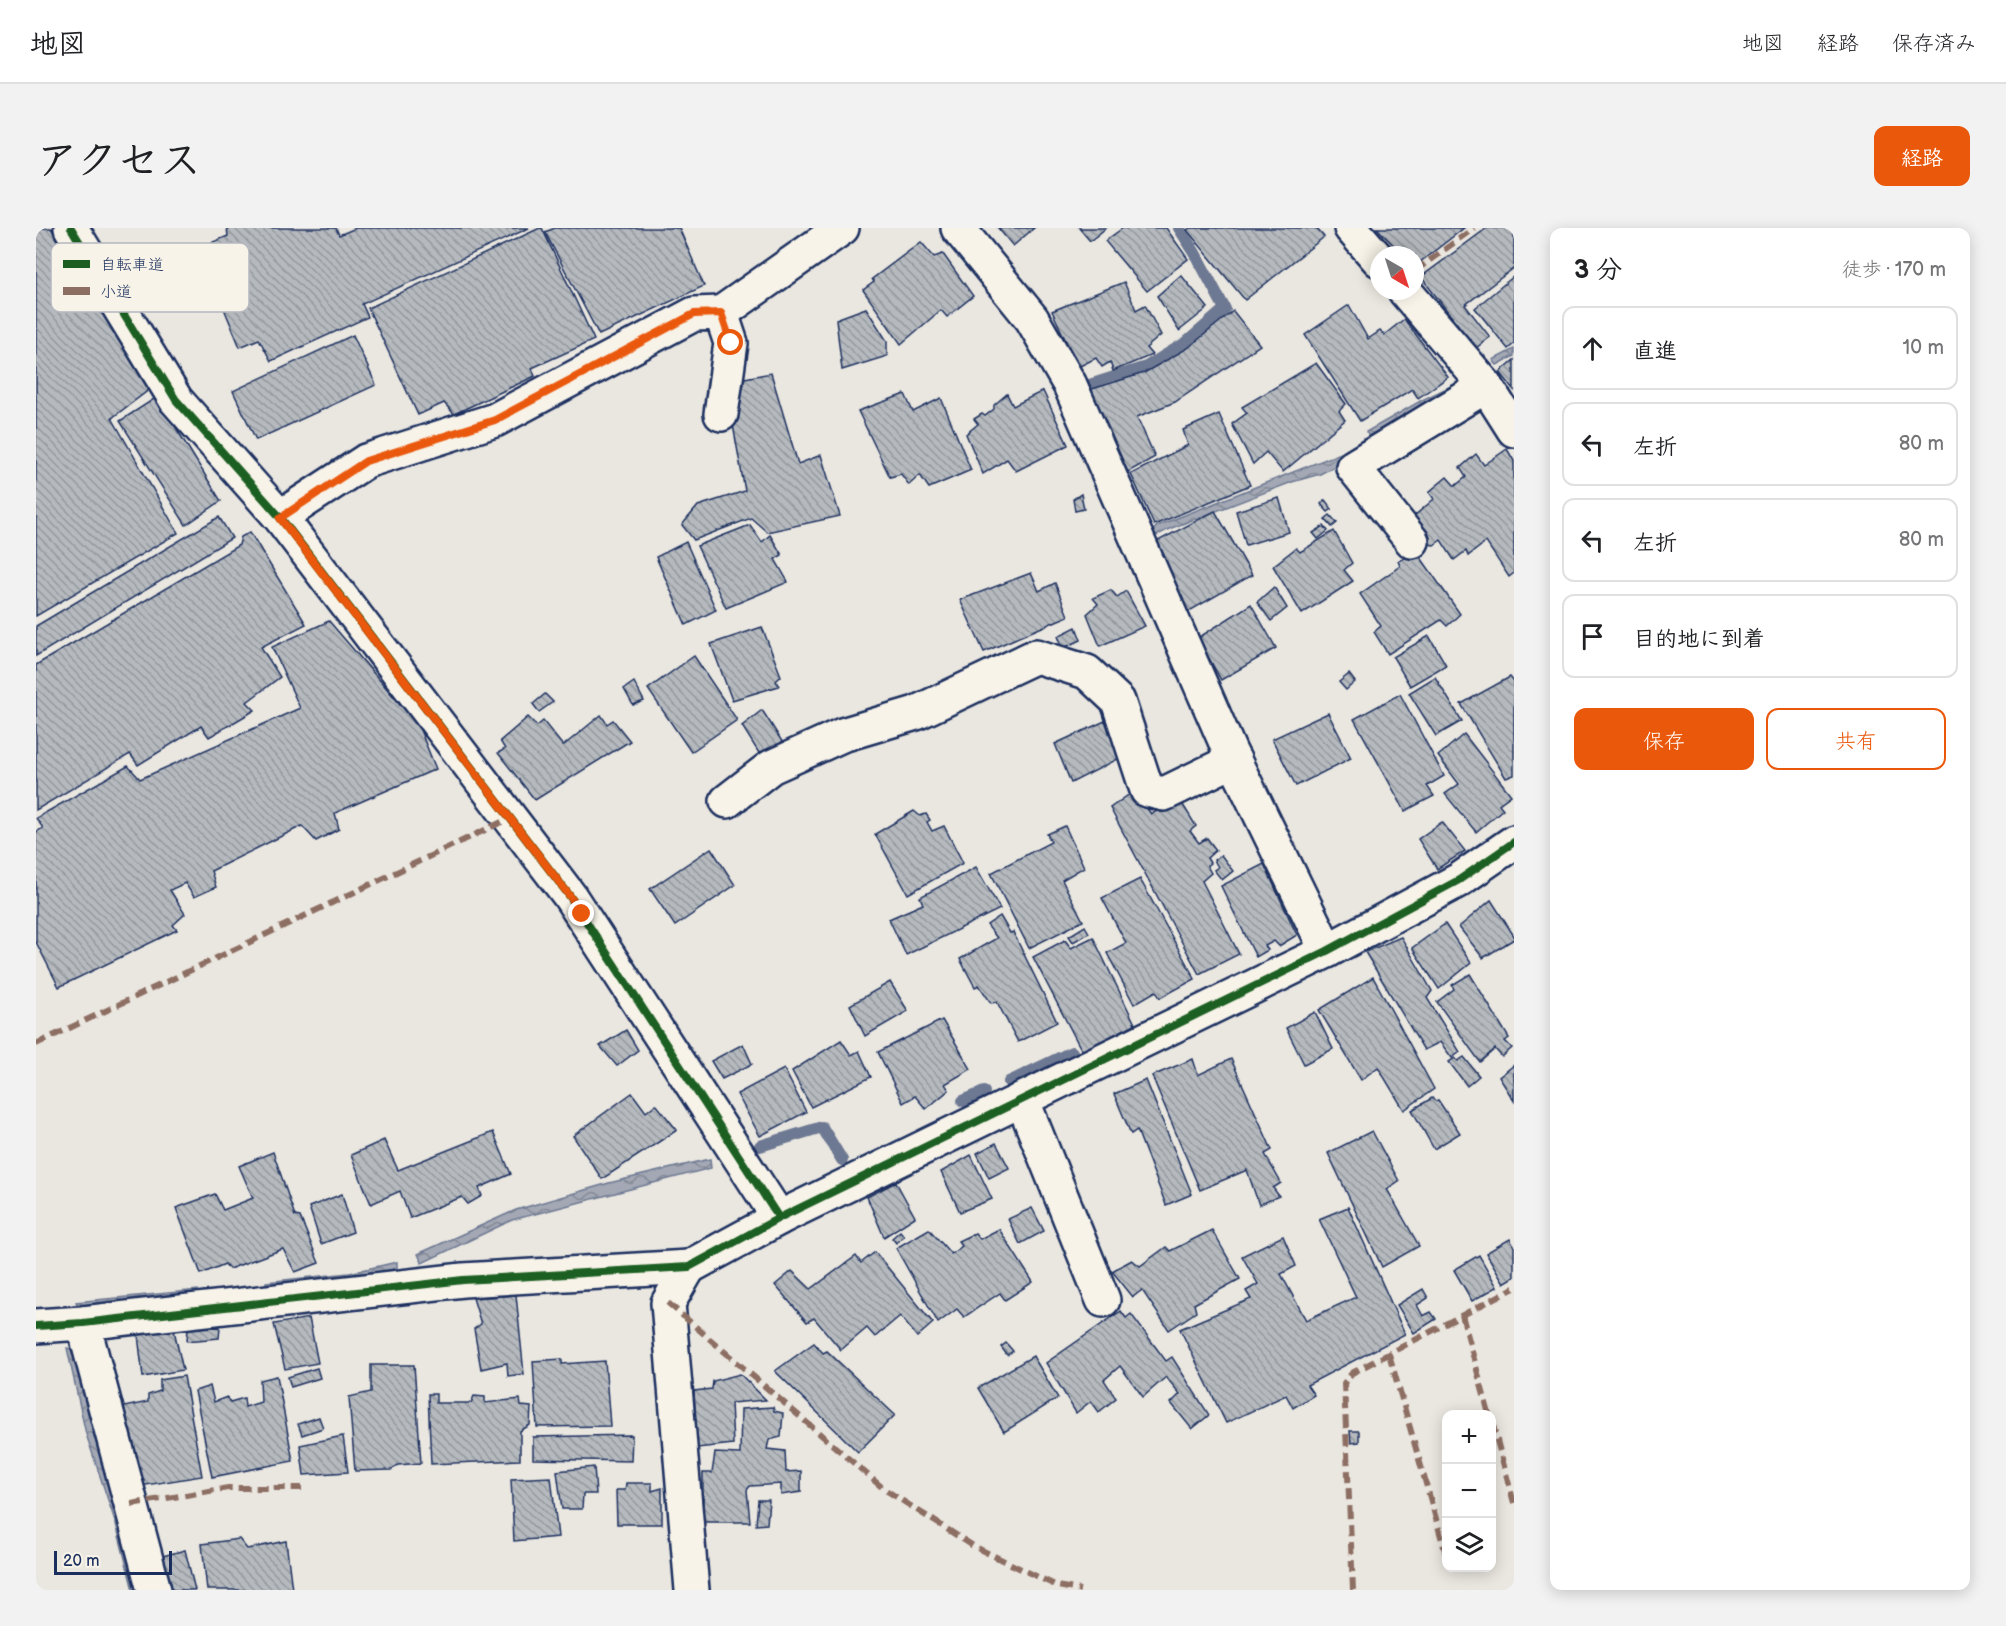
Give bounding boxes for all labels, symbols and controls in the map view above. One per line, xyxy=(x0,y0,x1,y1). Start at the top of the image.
text: 地図 xyxy=(30,28,86,61)
text: 地図 xyxy=(1742,31,1784,56)
text: 経路 xyxy=(1817,31,1859,56)
text: 保存済み xyxy=(1892,31,1976,56)
button: 経路 xyxy=(1874,126,1970,186)
text: アクセス xyxy=(36,136,201,187)
legend xyxy=(51,243,249,312)
north arrow xyxy=(1370,246,1424,300)
text: 3 分 xyxy=(1574,255,1622,286)
text: 自転車道 xyxy=(100,256,164,275)
text: 徒歩 · 170 m xyxy=(1842,258,1946,282)
text: 小道 xyxy=(100,283,132,302)
route start xyxy=(717,329,743,355)
icon: ahead xyxy=(1576,332,1609,365)
text: 10 m xyxy=(1903,336,1944,360)
text: 直進 xyxy=(1633,338,1677,365)
icon: left xyxy=(1576,428,1609,461)
text: 80 m xyxy=(1899,432,1944,456)
text: 左折 xyxy=(1633,434,1677,461)
icon: left xyxy=(1576,524,1609,557)
text: 80 m xyxy=(1899,528,1944,552)
text: 左折 xyxy=(1633,530,1677,557)
icon: arrive xyxy=(1576,620,1609,653)
text: 目的地に到着 xyxy=(1633,626,1765,653)
button: 保存 xyxy=(1574,708,1754,770)
button: 共有 xyxy=(1766,708,1946,770)
route end xyxy=(568,900,594,926)
map controls xyxy=(1442,1410,1496,1572)
button: + xyxy=(1442,1410,1496,1464)
button: − xyxy=(1442,1464,1496,1518)
button: layers xyxy=(1442,1518,1496,1572)
scale bar xyxy=(54,1548,172,1576)
text: 20 m xyxy=(63,1552,99,1571)

